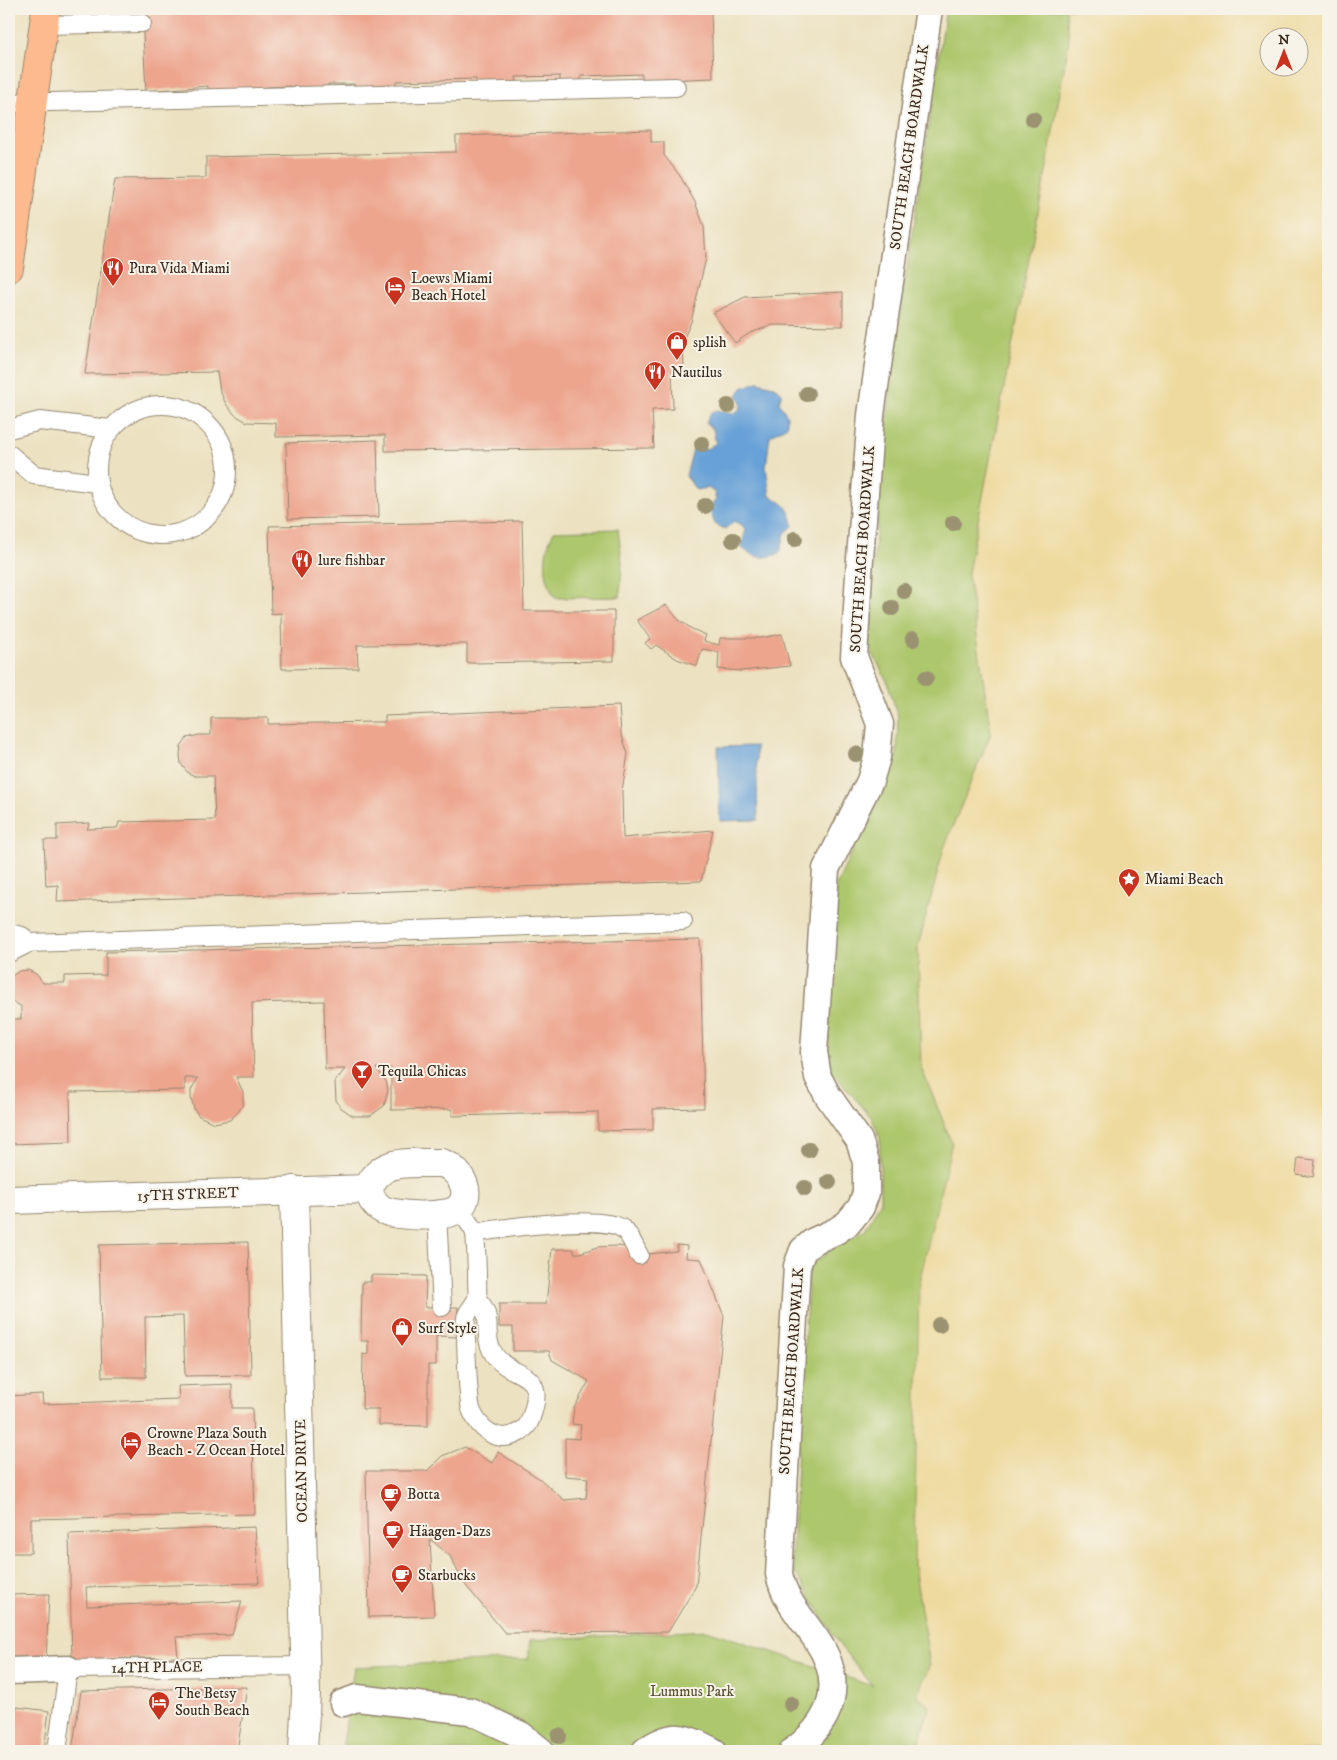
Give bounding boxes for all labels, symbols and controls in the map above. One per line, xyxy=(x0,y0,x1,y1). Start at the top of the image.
north arrow xyxy=(1260,28,1310,78)
text: N xyxy=(1278,31,1290,49)
street label: SOUTH BEACH BOARDWALK xyxy=(886,43,933,251)
restaurant icon: Pura Vida Miami xyxy=(101,256,125,287)
place label: Pura Vida Miami xyxy=(129,259,230,278)
place label: Loews Miami Beach Hotel xyxy=(411,269,492,305)
hotel icon: Loews Miami Beach Hotel xyxy=(383,275,407,306)
shop icon: splish xyxy=(665,330,689,361)
place label: splish xyxy=(693,333,727,352)
restaurant icon: Nautilus xyxy=(643,360,667,391)
place label: Nautilus xyxy=(671,363,722,382)
street label: SOUTH BEACH BOARDWALK xyxy=(846,445,879,653)
restaurant icon: lure fishbar xyxy=(290,548,314,579)
place label: lure fishbar xyxy=(318,551,385,570)
place icon: Miami Beach xyxy=(1117,867,1141,898)
place label: Miami Beach xyxy=(1145,870,1224,889)
bar icon: Tequila Chicas xyxy=(350,1059,374,1090)
place label: Tequila Chicas xyxy=(378,1062,466,1081)
street label: 15TH STREET xyxy=(137,1183,240,1206)
street label: SOUTH BEACH BOARDWALK xyxy=(775,1267,808,1475)
shop icon: Surf Style xyxy=(390,1316,414,1347)
place label: Surf Style xyxy=(418,1319,477,1338)
street label: OCEAN DRIVE xyxy=(291,1419,312,1523)
place label: Crowne Plaza South Beach - Z Ocean Hotel xyxy=(147,1424,285,1460)
hotel icon: Crowne Plaza South Beach - Z Ocean Hotel xyxy=(119,1430,143,1461)
cafe icon: Botta xyxy=(379,1482,403,1513)
place label: Botta xyxy=(407,1485,440,1504)
cafe icon: Häagen-Dazs xyxy=(381,1519,405,1550)
place label: Häagen-Dazs xyxy=(409,1522,491,1541)
cafe icon: Starbucks xyxy=(390,1563,414,1594)
place label: Starbucks xyxy=(418,1566,476,1585)
street label: 14TH PLACE xyxy=(111,1657,203,1678)
park label: Lummus Park xyxy=(650,1682,735,1701)
place label: The Betsy South Beach xyxy=(175,1684,250,1720)
hotel icon: The Betsy South Beach xyxy=(147,1690,171,1721)

